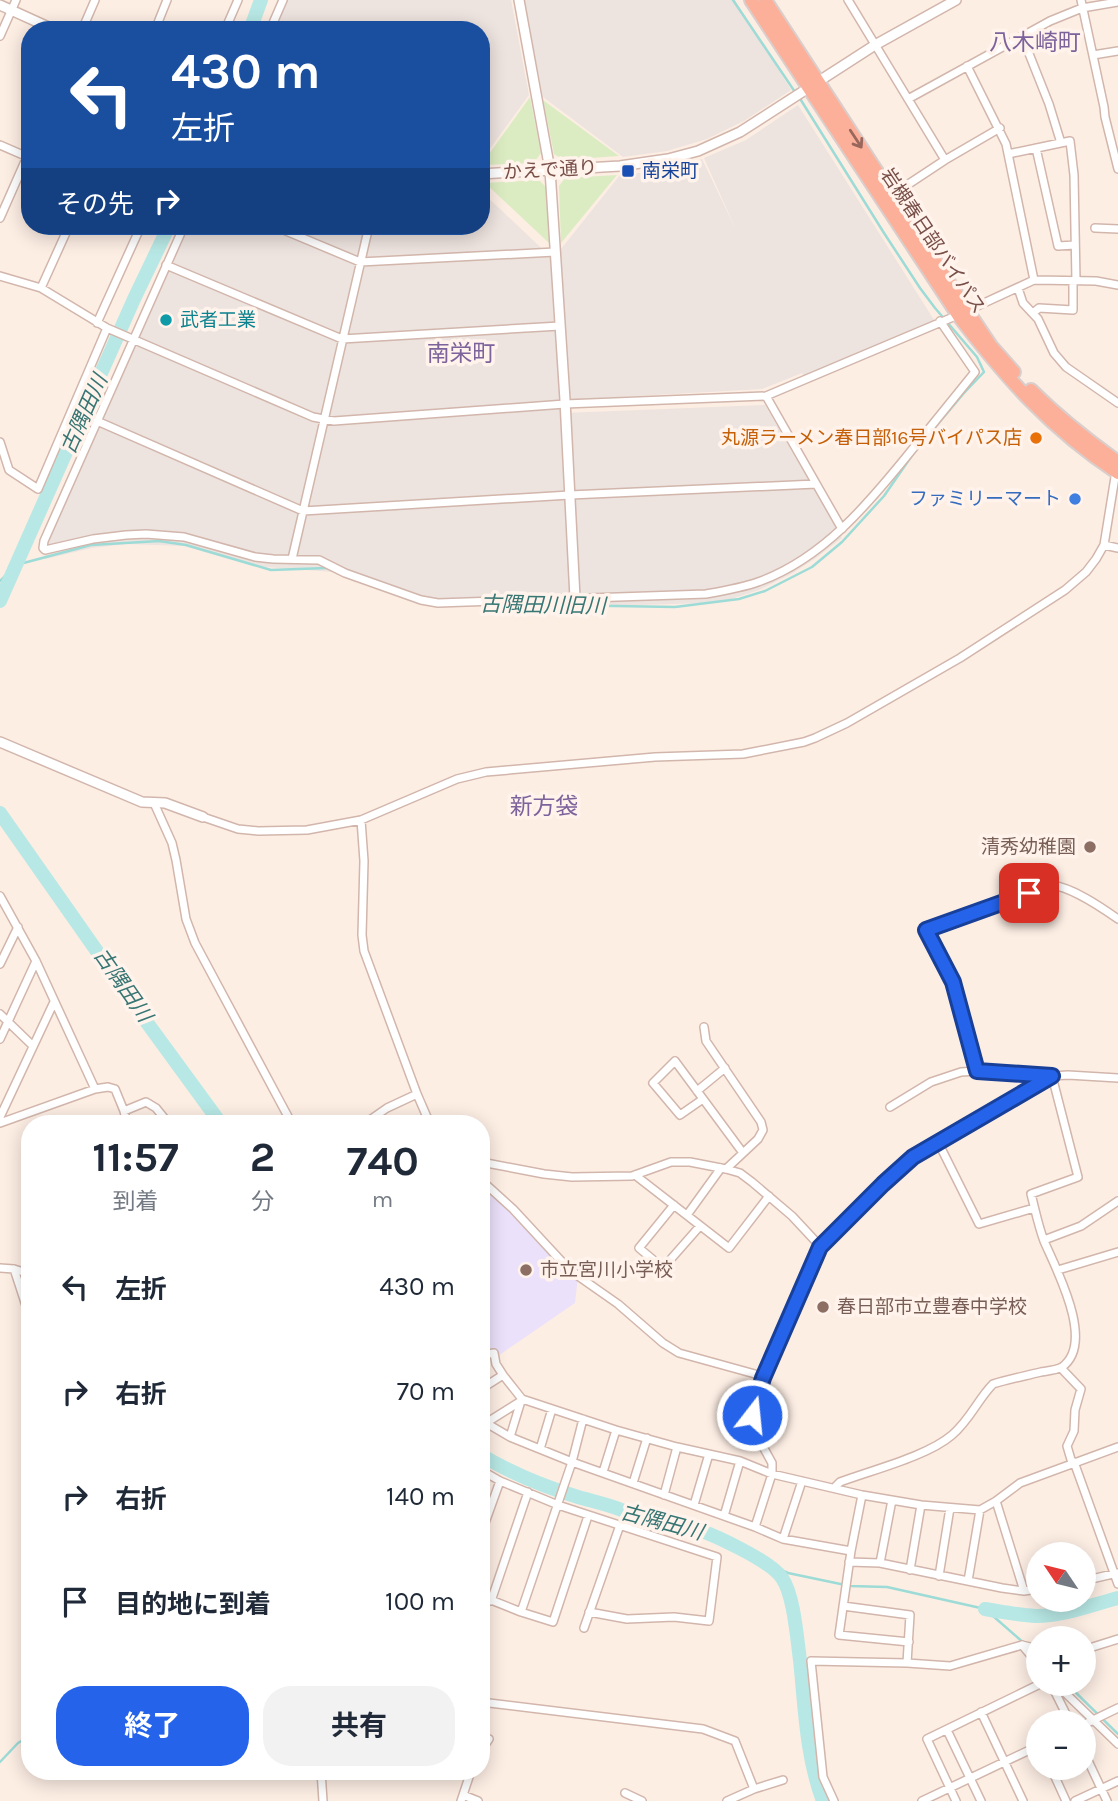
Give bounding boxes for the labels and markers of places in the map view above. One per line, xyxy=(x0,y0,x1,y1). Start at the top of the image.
place label: 南栄町 xyxy=(642,160,699,182)
marker: 南栄町 xyxy=(620,163,636,179)
place label: 武者工業 xyxy=(180,309,256,331)
marker: 武者工業 xyxy=(158,312,174,328)
place label: 丸源ラーメン春日部16号バイパス店 xyxy=(721,427,1022,449)
marker: 丸源ラーメン春日部16号バイパス店 xyxy=(1028,430,1044,446)
place label: ファミリーマート xyxy=(909,488,1061,510)
marker: ファミリーマート xyxy=(1067,491,1083,507)
place label: 清秀幼稚園 xyxy=(981,836,1076,858)
marker: 清秀幼稚園 xyxy=(1082,839,1098,855)
pin xyxy=(999,863,1059,923)
place label: 市立宮川小学校 xyxy=(540,1259,673,1281)
marker: 市立宮川小学校 xyxy=(518,1262,534,1278)
place label: 春日部市立豊春中学校 xyxy=(837,1296,1027,1318)
marker: 春日部市立豊春中学校 xyxy=(815,1299,831,1315)

